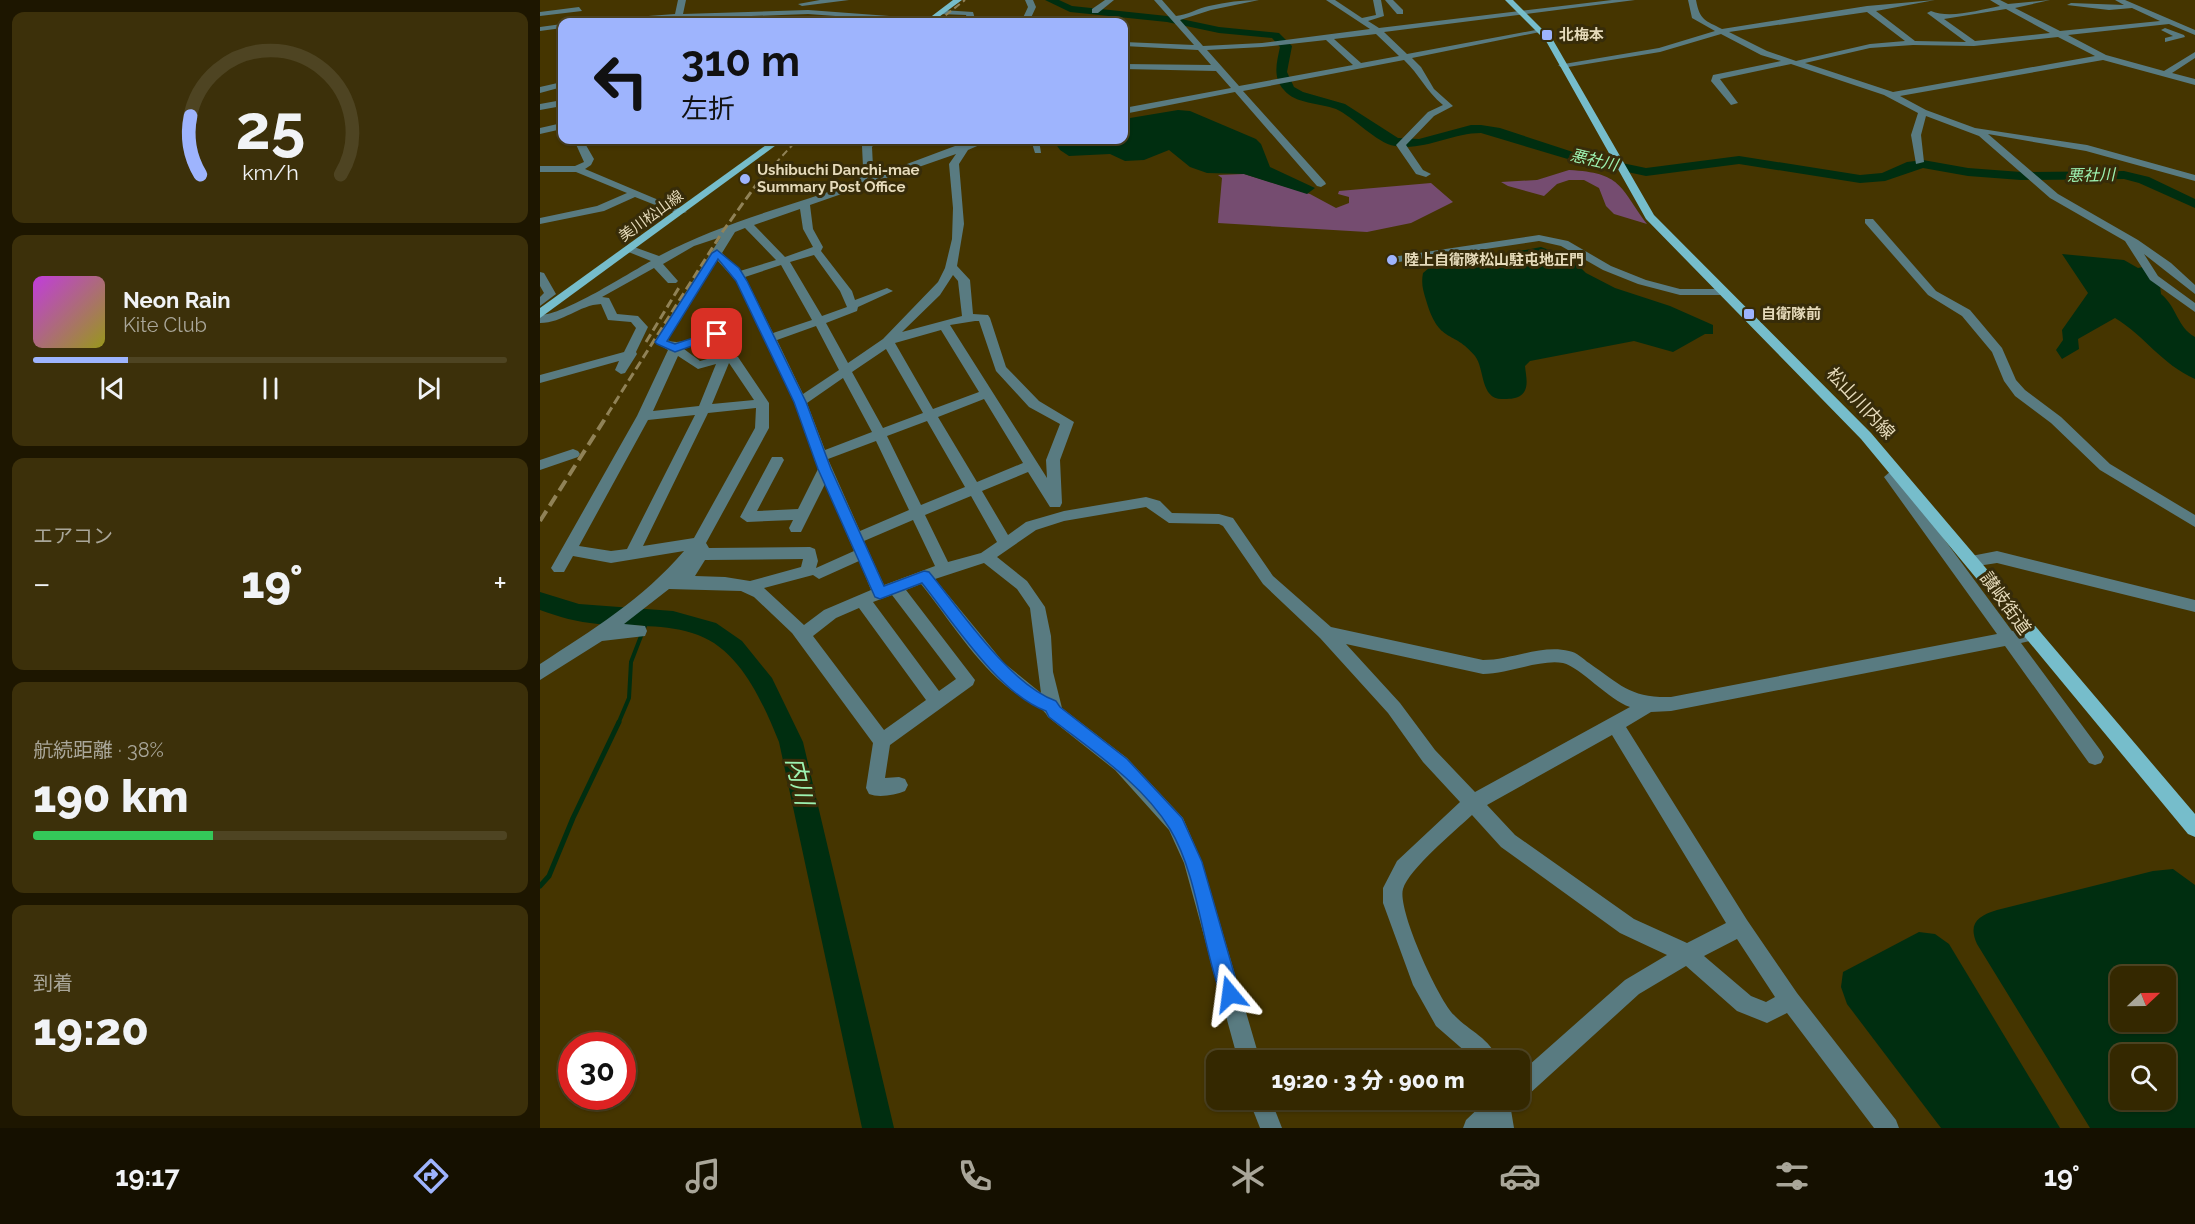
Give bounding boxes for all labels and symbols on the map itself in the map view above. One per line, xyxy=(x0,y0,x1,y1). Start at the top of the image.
place label: 北梅本 xyxy=(1559,26,1604,44)
marker: 北梅本 xyxy=(1540,28,1554,42)
water label: 悪社川 xyxy=(1568,145,1621,175)
place label: Ushibuchi Danchi-mae Summary Post Office xyxy=(757,161,920,196)
water label: 悪社川 xyxy=(2067,165,2117,185)
marker: Ushibuchi Danchi-mae Summary Post Office xyxy=(738,172,752,186)
street label: 美川松山線 xyxy=(615,187,687,245)
place label: 陸上自衛隊松山駐屯地正門 xyxy=(1404,251,1584,269)
marker: 陸上自衛隊松山駐屯地正門 xyxy=(1385,253,1399,267)
place label: 自衛隊前 xyxy=(1761,305,1821,323)
marker: 自衛隊前 xyxy=(1742,307,1756,321)
pin xyxy=(691,308,742,359)
street label: 松山川内線 xyxy=(1823,363,1899,443)
street label: 讃岐街道 xyxy=(1976,568,2036,638)
water label: 内川 xyxy=(780,754,820,811)
position arrow xyxy=(1198,962,1262,1026)
north arrow xyxy=(2110,966,2176,1032)
speed limit sign: 30 xyxy=(558,1032,636,1110)

